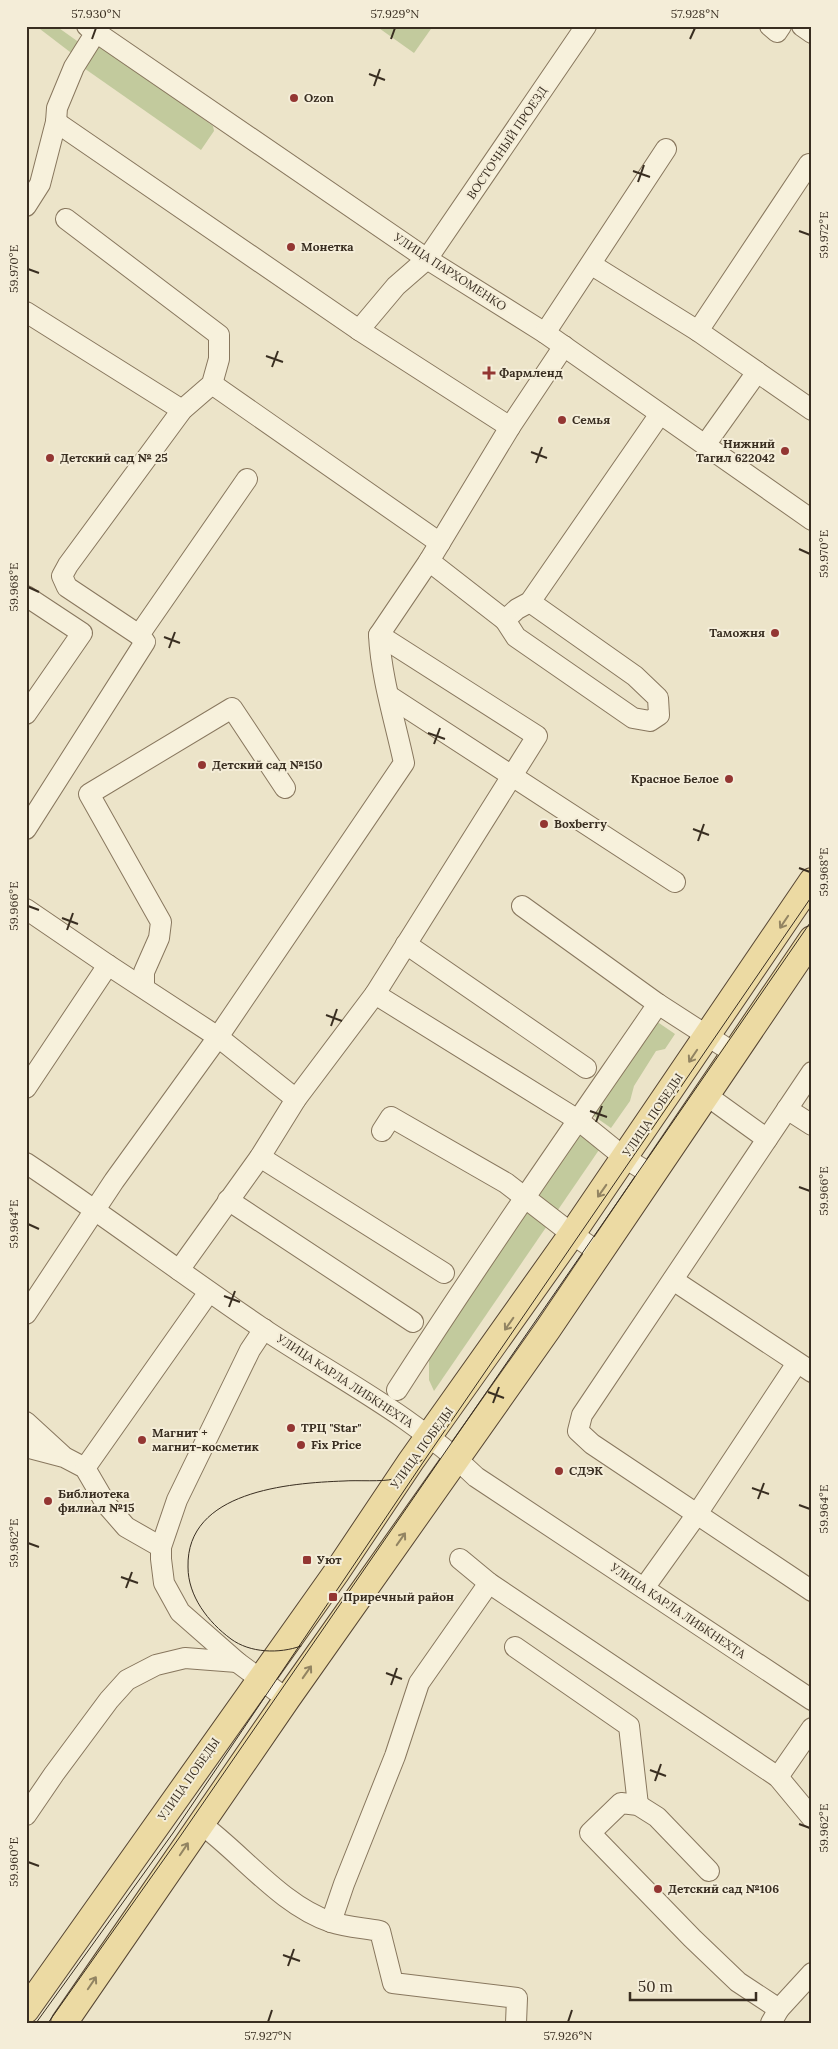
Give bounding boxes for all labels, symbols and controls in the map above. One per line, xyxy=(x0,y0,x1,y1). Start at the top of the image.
text: 57.930°N xyxy=(71,6,121,21)
text: 57.929°N xyxy=(371,6,419,21)
text: 57.928°N xyxy=(671,6,719,21)
street label: ВОСТОЧНЫЙ ПРОЕЗД xyxy=(463,84,550,202)
place label: Ozon xyxy=(304,90,334,105)
marker: Ozon xyxy=(288,92,300,104)
text: 59.972°E xyxy=(816,211,831,259)
street label: УЛИЦА ПАРХОМЕНКО xyxy=(390,229,509,314)
place label: Монетка xyxy=(301,239,354,254)
marker: Монетка xyxy=(285,241,297,253)
text: 59.970°E xyxy=(6,245,21,293)
place label: Фармленд xyxy=(499,365,563,380)
marker: Фармленд xyxy=(483,367,495,379)
place label: Семья xyxy=(572,412,610,427)
marker: Семья xyxy=(556,414,568,426)
place label: Нижний Тагил 622042 xyxy=(696,436,775,465)
marker: Нижний Тагил 622042 xyxy=(779,445,791,457)
place label: Детский сад № 25 xyxy=(60,450,168,465)
marker: Детский сад № 25 xyxy=(44,452,56,464)
text: 59.970°E xyxy=(816,530,831,578)
text: 59.968°E xyxy=(6,562,21,612)
place label: Таможня xyxy=(709,625,765,640)
marker: Таможня xyxy=(769,627,781,639)
place label: Детский сад №150 xyxy=(212,757,323,772)
marker: Детский сад №150 xyxy=(196,759,208,771)
place label: Красное Белое xyxy=(631,771,720,786)
marker: Красное Белое xyxy=(723,773,735,785)
place label: Boxberry xyxy=(554,816,607,831)
marker: Boxberry xyxy=(538,818,550,830)
text: 59.968°E xyxy=(816,847,831,897)
text: 59.966°E xyxy=(6,881,21,931)
one-way arrow xyxy=(779,914,789,928)
one-way arrow xyxy=(688,1049,698,1063)
street label: УЛИЦА ПОБЕДЫ xyxy=(619,1070,686,1160)
text: 59.966°E xyxy=(816,1166,831,1216)
one-way arrow xyxy=(597,1183,607,1197)
text: 59.964°E xyxy=(6,1200,21,1248)
one-way arrow xyxy=(504,1317,514,1331)
street label: УЛИЦА КАРЛА ЛИБКНЕХТА xyxy=(273,1330,417,1431)
street label: УЛИЦА ПОБЕДЫ xyxy=(386,1404,456,1492)
place label: ТРЦ "Star" xyxy=(301,1420,361,1435)
marker: ТРЦ "Star" xyxy=(285,1422,297,1434)
place label: Магнит + магнит-косметик xyxy=(152,1425,259,1454)
marker: Магнит + магнит-косметик xyxy=(136,1434,148,1446)
place label: Fix Price xyxy=(311,1437,362,1452)
marker: Fix Price xyxy=(295,1439,307,1451)
place label: СДЭК xyxy=(569,1463,603,1478)
marker: СДЭК xyxy=(553,1465,565,1477)
text: 59.964°E xyxy=(816,1485,831,1533)
place label: Библиотека филиал №15 xyxy=(58,1486,135,1515)
marker: Библиотека филиал №15 xyxy=(42,1495,54,1507)
text: 59.962°E xyxy=(6,1519,21,1567)
one-way arrow xyxy=(396,1533,406,1547)
place label: Уют xyxy=(317,1552,342,1567)
marker: Уют xyxy=(301,1554,313,1566)
street label: УЛИЦА КАРЛА ЛИБКНЕХТА xyxy=(607,1559,749,1662)
place label: Приречный район xyxy=(343,1589,454,1604)
marker: Приречный район xyxy=(327,1591,339,1603)
one-way arrow xyxy=(302,1665,312,1679)
street label: УЛИЦА ПОБЕДЫ xyxy=(154,1734,223,1824)
text: 59.962°E xyxy=(816,1804,831,1852)
text: 59.960°E xyxy=(6,1837,21,1887)
one-way arrow xyxy=(179,1842,189,1856)
place label: Детский сад №106 xyxy=(668,1881,779,1896)
marker: Детский сад №106 xyxy=(652,1883,664,1895)
scale bar xyxy=(630,1969,757,2001)
one-way arrow xyxy=(87,1976,97,1990)
text: 50 m xyxy=(638,1977,673,1996)
text: 57.927°N xyxy=(244,2028,292,2043)
text: 57.926°N xyxy=(544,2028,592,2043)

